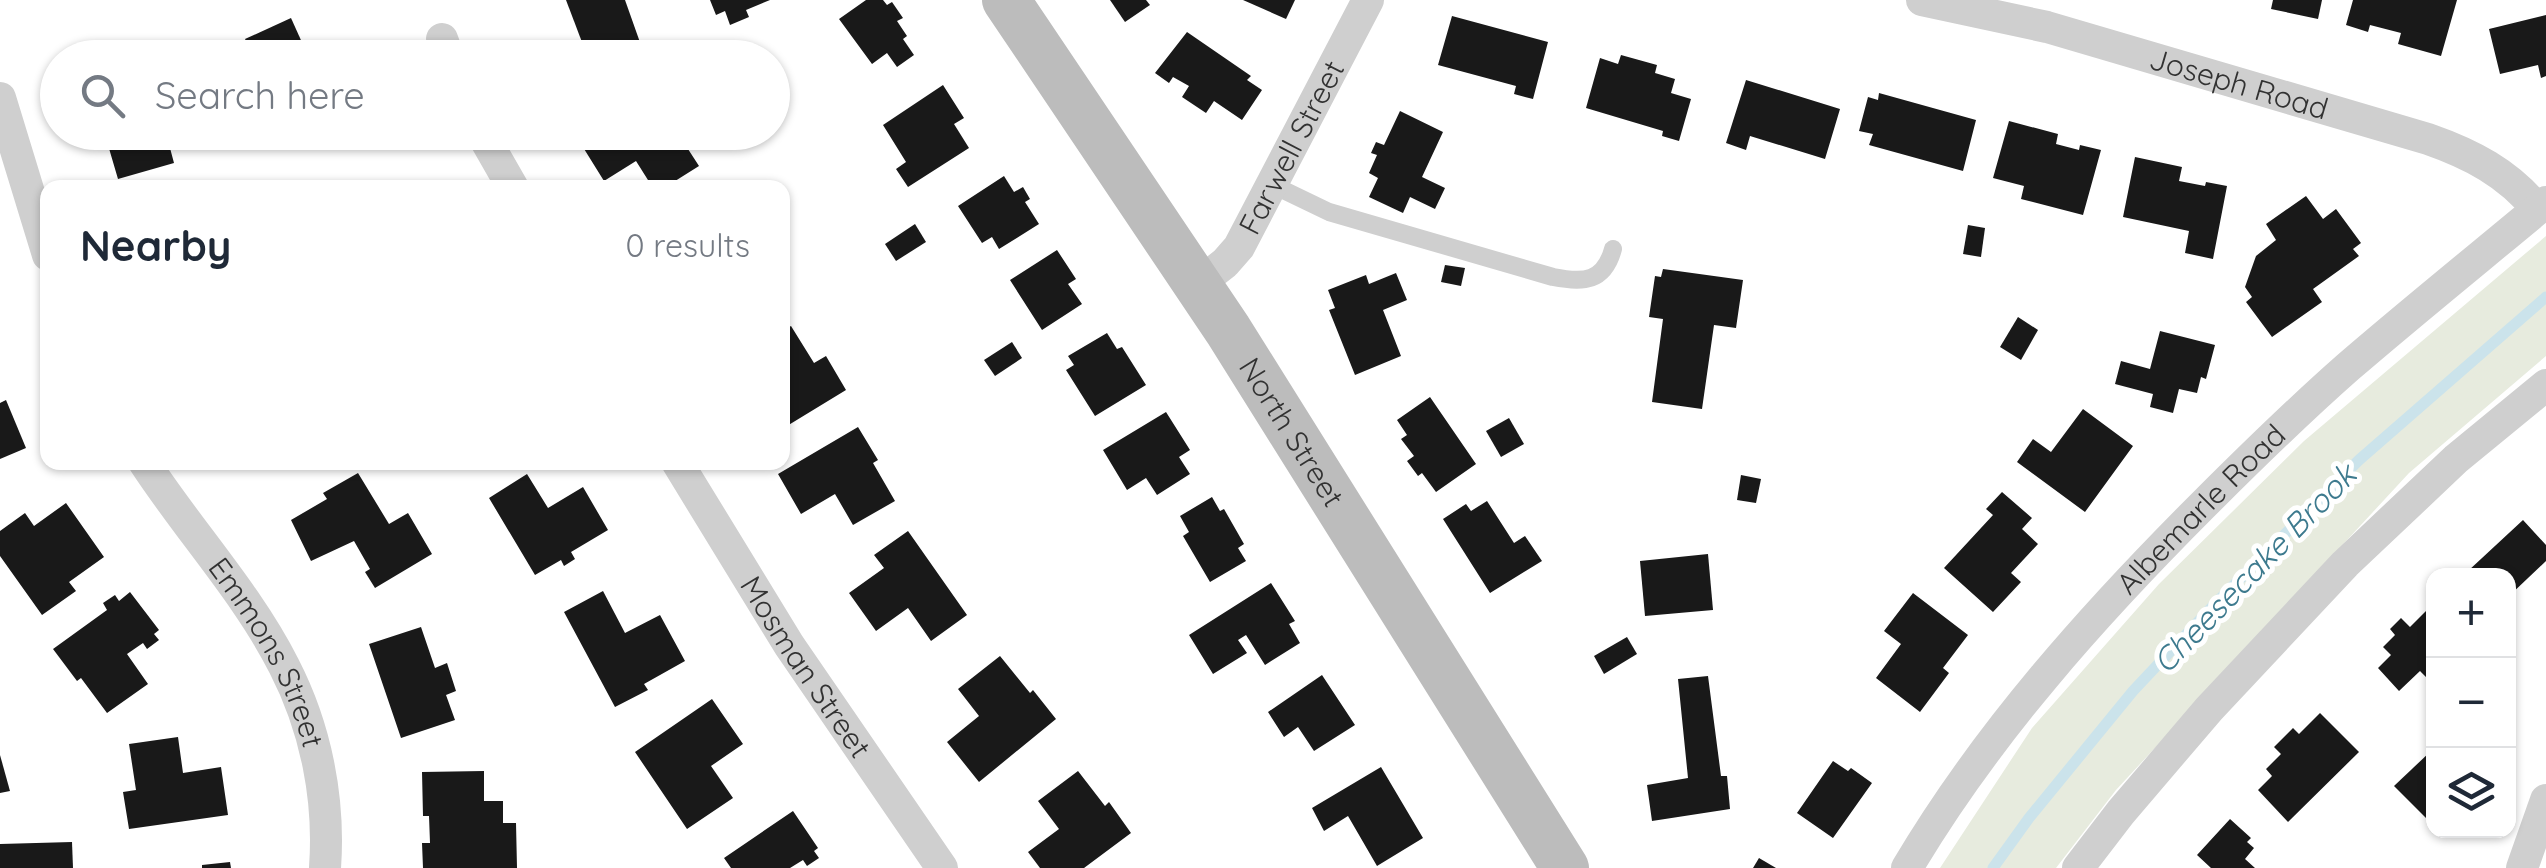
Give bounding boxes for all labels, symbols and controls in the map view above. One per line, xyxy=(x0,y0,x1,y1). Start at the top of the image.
street label: Joseph Road xyxy=(2145,39,2333,128)
search box xyxy=(40,40,790,150)
street label: Farwell Street xyxy=(1230,54,1352,241)
icon: search xyxy=(75,68,130,123)
text: Search here xyxy=(155,71,365,119)
text: Nearby xyxy=(80,219,231,272)
text: 0 results xyxy=(626,225,750,265)
street label: North Street xyxy=(1231,350,1353,514)
street label: Albemarle Road xyxy=(2108,416,2293,602)
water label: Cheesecake Brook xyxy=(2144,453,2366,681)
street label: Emmons Street xyxy=(201,550,333,751)
map controls xyxy=(2426,568,2516,838)
button: + xyxy=(2426,568,2516,658)
street label: Mosman Street xyxy=(732,569,880,765)
button: − xyxy=(2426,658,2516,748)
button: layers xyxy=(2426,748,2516,838)

